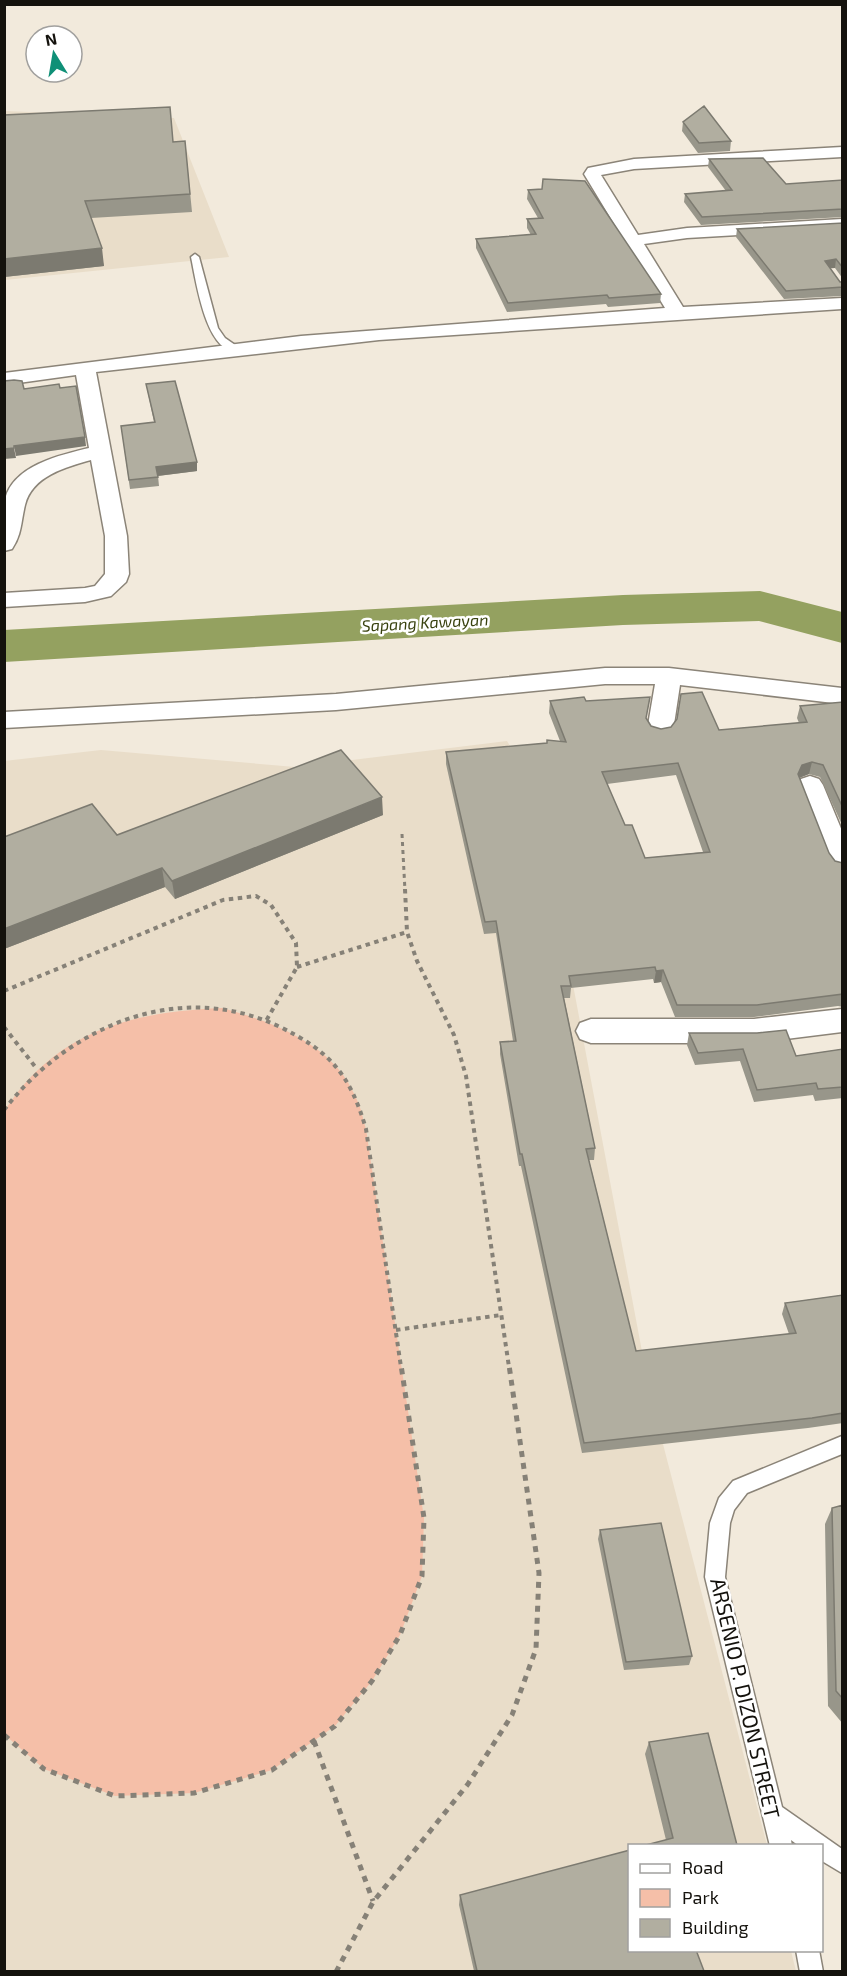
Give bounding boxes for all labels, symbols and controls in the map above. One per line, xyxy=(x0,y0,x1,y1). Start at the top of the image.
north arrow xyxy=(24,24,84,84)
text: N xyxy=(44,28,59,49)
water label: Sapang Kawayan xyxy=(361,609,489,636)
street label: ARSENIO P. DIZON STREET xyxy=(706,1575,786,1821)
legend xyxy=(628,1844,823,1952)
text: Road xyxy=(682,1856,723,1878)
text: Park xyxy=(682,1886,719,1908)
text: Building xyxy=(682,1916,749,1938)

